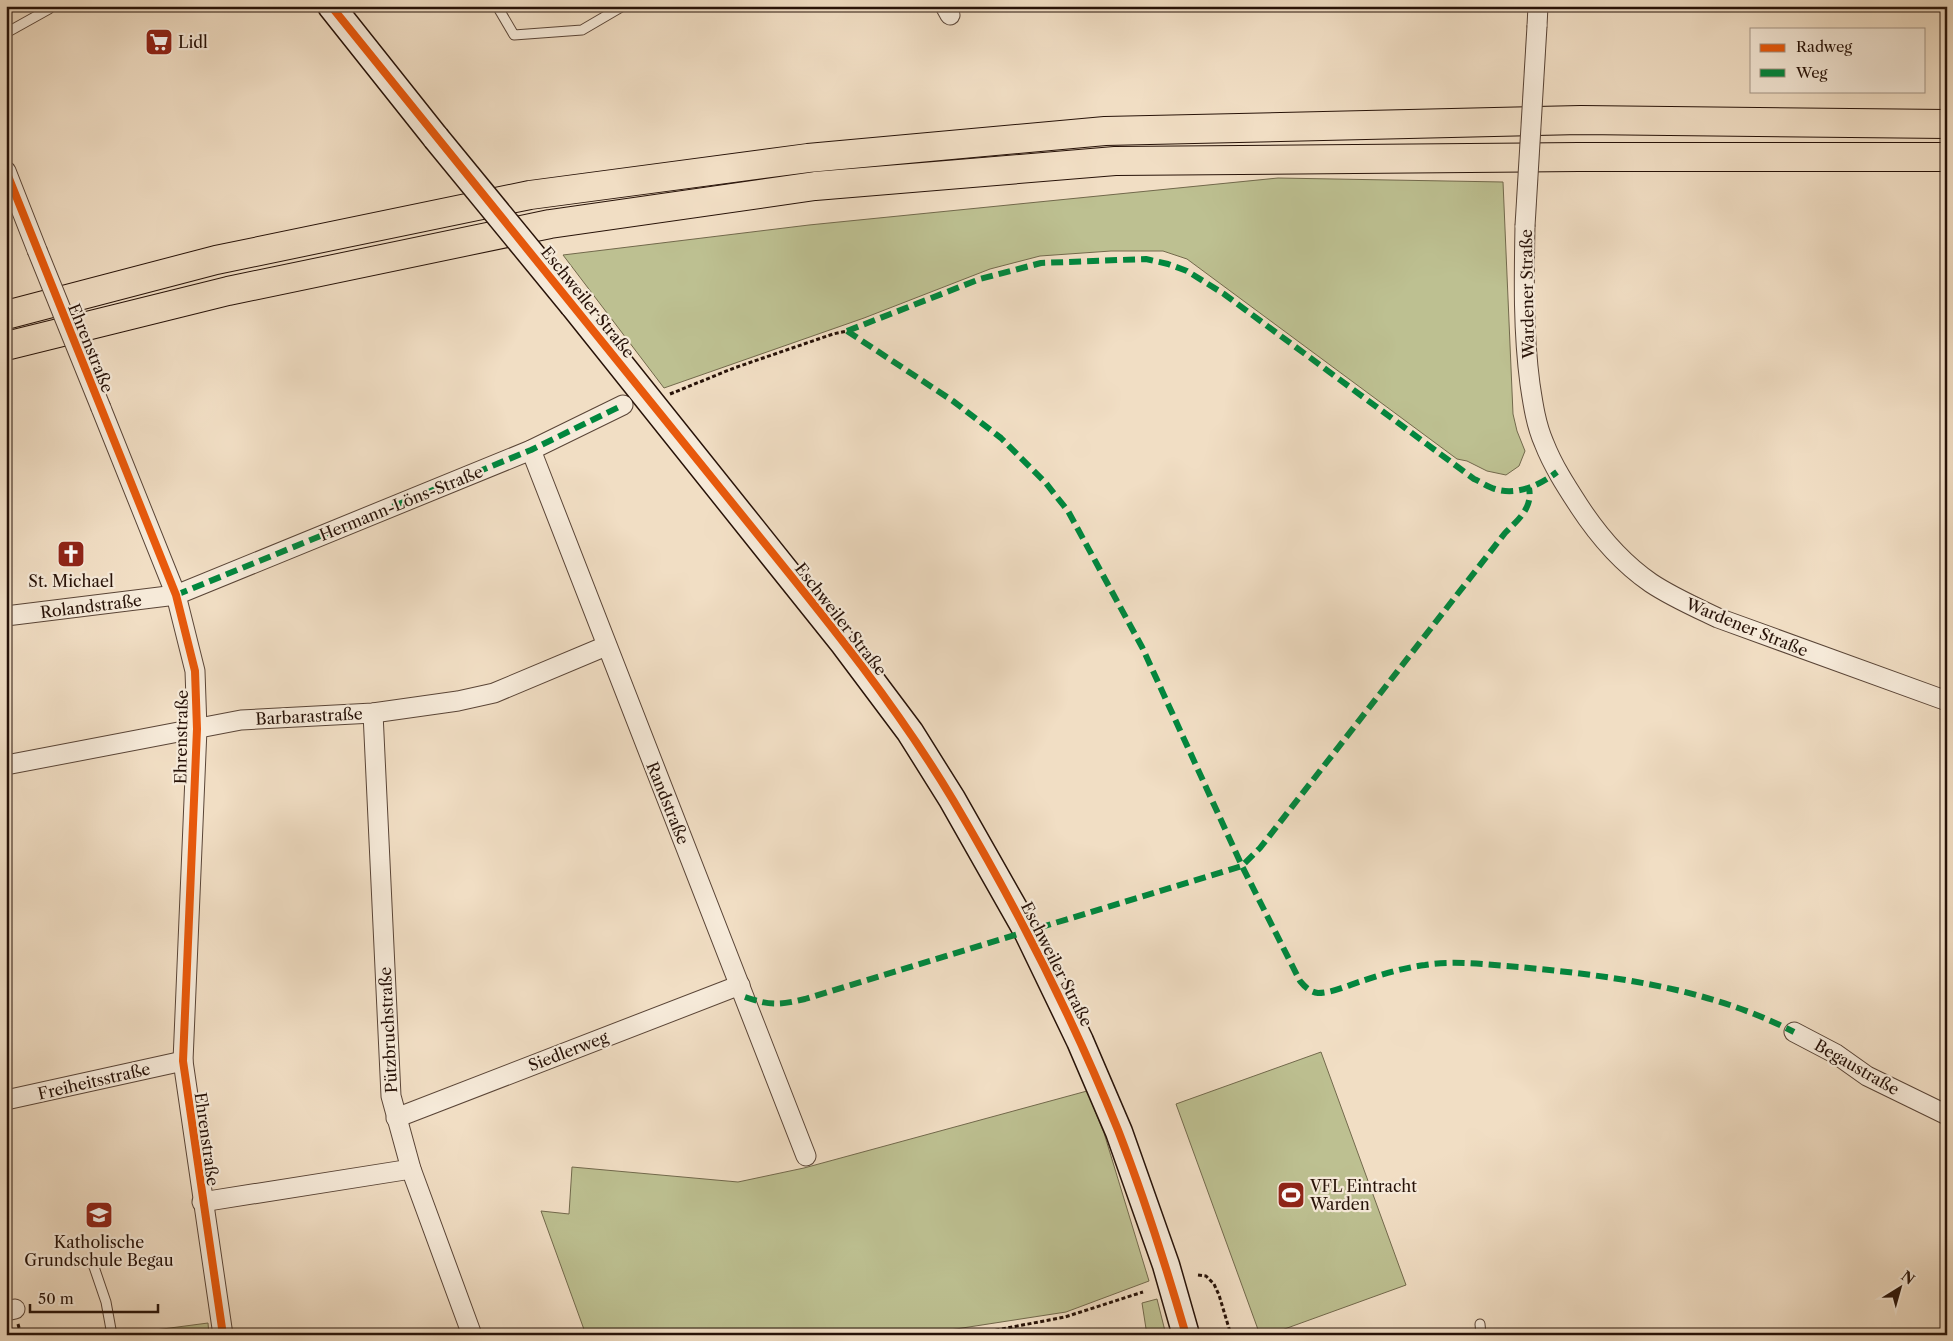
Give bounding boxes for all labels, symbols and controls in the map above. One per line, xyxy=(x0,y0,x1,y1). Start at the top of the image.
supermarket icon: Lidl xyxy=(144,27,174,57)
legend xyxy=(1750,28,1926,92)
place label: Lidl xyxy=(178,32,208,52)
text: Radweg xyxy=(1796,37,1852,56)
text: Weg xyxy=(1795,63,1828,82)
street label: Wardener Straße xyxy=(1516,229,1538,360)
street label: Eschweiler Straße xyxy=(537,242,639,362)
street label: Ehrenstraße xyxy=(64,301,118,395)
street label: Hermann-Löns-Straße xyxy=(316,461,486,545)
church icon: St. Michael xyxy=(56,539,86,569)
street label: Eschweiler Straße xyxy=(791,559,891,679)
place label: St. Michael xyxy=(28,571,114,591)
street label: Rolandstraße xyxy=(39,590,143,622)
street label: Wardener Straße xyxy=(1682,593,1811,661)
street label: Ehrenstraße xyxy=(170,690,192,784)
street label: Barbarastraße xyxy=(255,703,363,729)
street label: Randstraße xyxy=(642,759,694,847)
street label: Eschweiler Straße xyxy=(1017,898,1097,1030)
street label: Pützbruchstraße xyxy=(375,966,401,1094)
street label: Siedlerweg xyxy=(525,1026,611,1075)
street label: Begaustraße xyxy=(1811,1035,1903,1099)
street label: Freiheitsstraße xyxy=(36,1058,152,1104)
street label: Ehrenstraße xyxy=(191,1091,223,1187)
place label: VFL Eintracht Warden xyxy=(1309,1176,1417,1214)
sports icon: VFL Eintracht Warden xyxy=(1276,1180,1306,1210)
school or university icon: Katholische Grundschule Begau xyxy=(84,1200,114,1230)
place label: Katholische Grundschule Begau xyxy=(24,1232,174,1270)
north arrow xyxy=(1876,1264,1926,1314)
text: N xyxy=(1898,1267,1918,1288)
scale bar xyxy=(30,1281,158,1313)
text: 50 m xyxy=(38,1289,74,1308)

